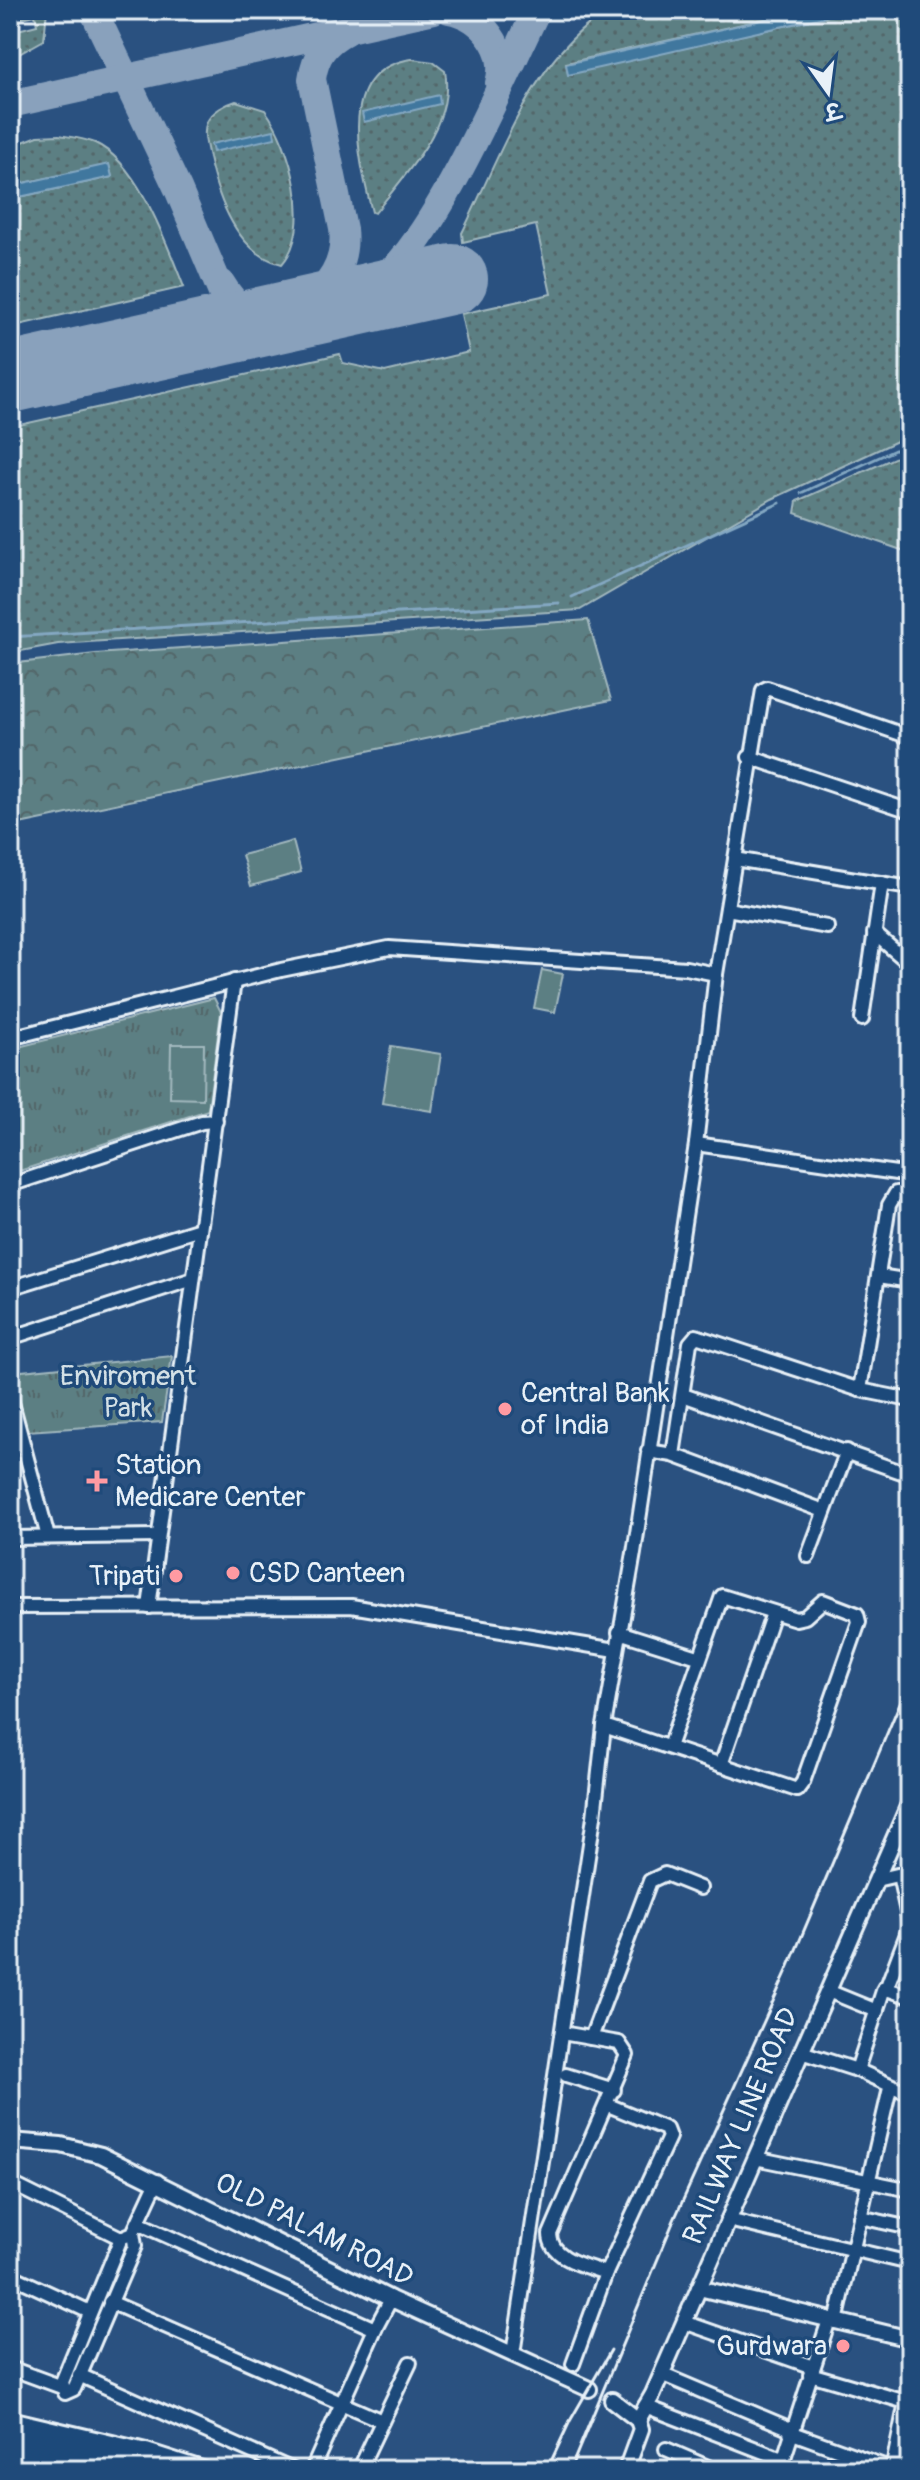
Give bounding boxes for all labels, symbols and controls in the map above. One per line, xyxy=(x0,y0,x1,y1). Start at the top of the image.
north arrow xyxy=(788,52,868,132)
text: उ xyxy=(820,95,845,126)
park label: Enviroment Park xyxy=(60,1359,197,1426)
place label: Central Bank of India xyxy=(521,1376,670,1443)
marker: Central Bank of India xyxy=(496,1400,514,1418)
place label: Station Medicare Center xyxy=(115,1448,305,1515)
marker: Station Medicare Center xyxy=(86,1470,108,1492)
place label: CSD Canteen xyxy=(249,1556,405,1591)
place label: Tripati xyxy=(89,1559,160,1594)
marker: CSD Canteen xyxy=(224,1564,242,1582)
marker: Tripati xyxy=(167,1567,185,1585)
street label: RAILWAY LINE ROAD xyxy=(675,2002,807,2250)
street label: OLD PALAM ROAD xyxy=(209,2165,419,2295)
place label: Gurdwara xyxy=(716,2329,827,2364)
marker: Gurdwara xyxy=(834,2337,852,2355)

